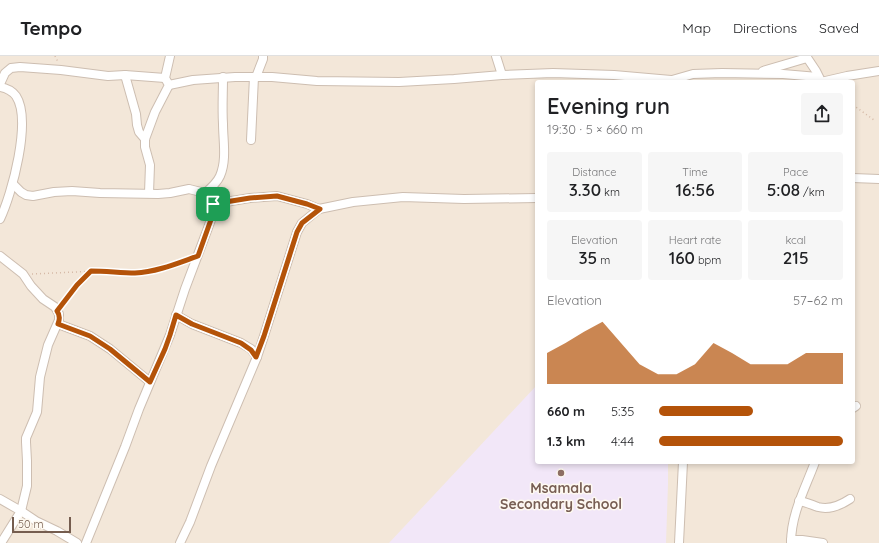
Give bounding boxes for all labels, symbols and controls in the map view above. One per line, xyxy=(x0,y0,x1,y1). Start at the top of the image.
text: Tempo xyxy=(20,16,82,40)
text: Map xyxy=(682,19,711,37)
text: Directions xyxy=(733,19,797,37)
text: Saved xyxy=(819,19,859,37)
text: Evening run xyxy=(547,92,670,120)
button: share xyxy=(801,93,843,135)
text: 19:30 · 5 × 660 m xyxy=(547,121,643,137)
text: Distance xyxy=(572,165,616,179)
text: Time xyxy=(682,165,708,179)
text: Pace xyxy=(783,165,808,179)
text: 3.30 xyxy=(569,179,601,200)
text: 16:56 xyxy=(676,179,714,200)
text: 5:08 xyxy=(767,179,800,200)
text: km xyxy=(601,185,620,199)
text: /km xyxy=(800,185,825,199)
pin xyxy=(196,187,230,221)
icon: arrive xyxy=(202,193,224,215)
text: Elevation xyxy=(571,233,618,247)
text: Heart rate xyxy=(669,233,721,247)
text: kcal xyxy=(785,233,806,247)
text: 35 xyxy=(578,247,597,268)
text: 160 xyxy=(669,247,695,268)
text: 215 xyxy=(783,247,809,268)
text: m xyxy=(597,253,610,267)
text: bpm xyxy=(695,253,721,267)
text: Elevation xyxy=(547,292,602,308)
text: 57–62 m xyxy=(793,292,843,308)
text: 660 m xyxy=(547,403,585,419)
text: 5:35 xyxy=(611,403,634,419)
text: 1.3 km xyxy=(547,433,585,449)
text: 4:44 xyxy=(611,433,634,449)
marker: Msamala Secondary School xyxy=(556,468,566,478)
place label: Msamala Secondary School xyxy=(500,479,622,513)
scale bar xyxy=(12,515,71,534)
text: 50 m xyxy=(18,517,44,531)

